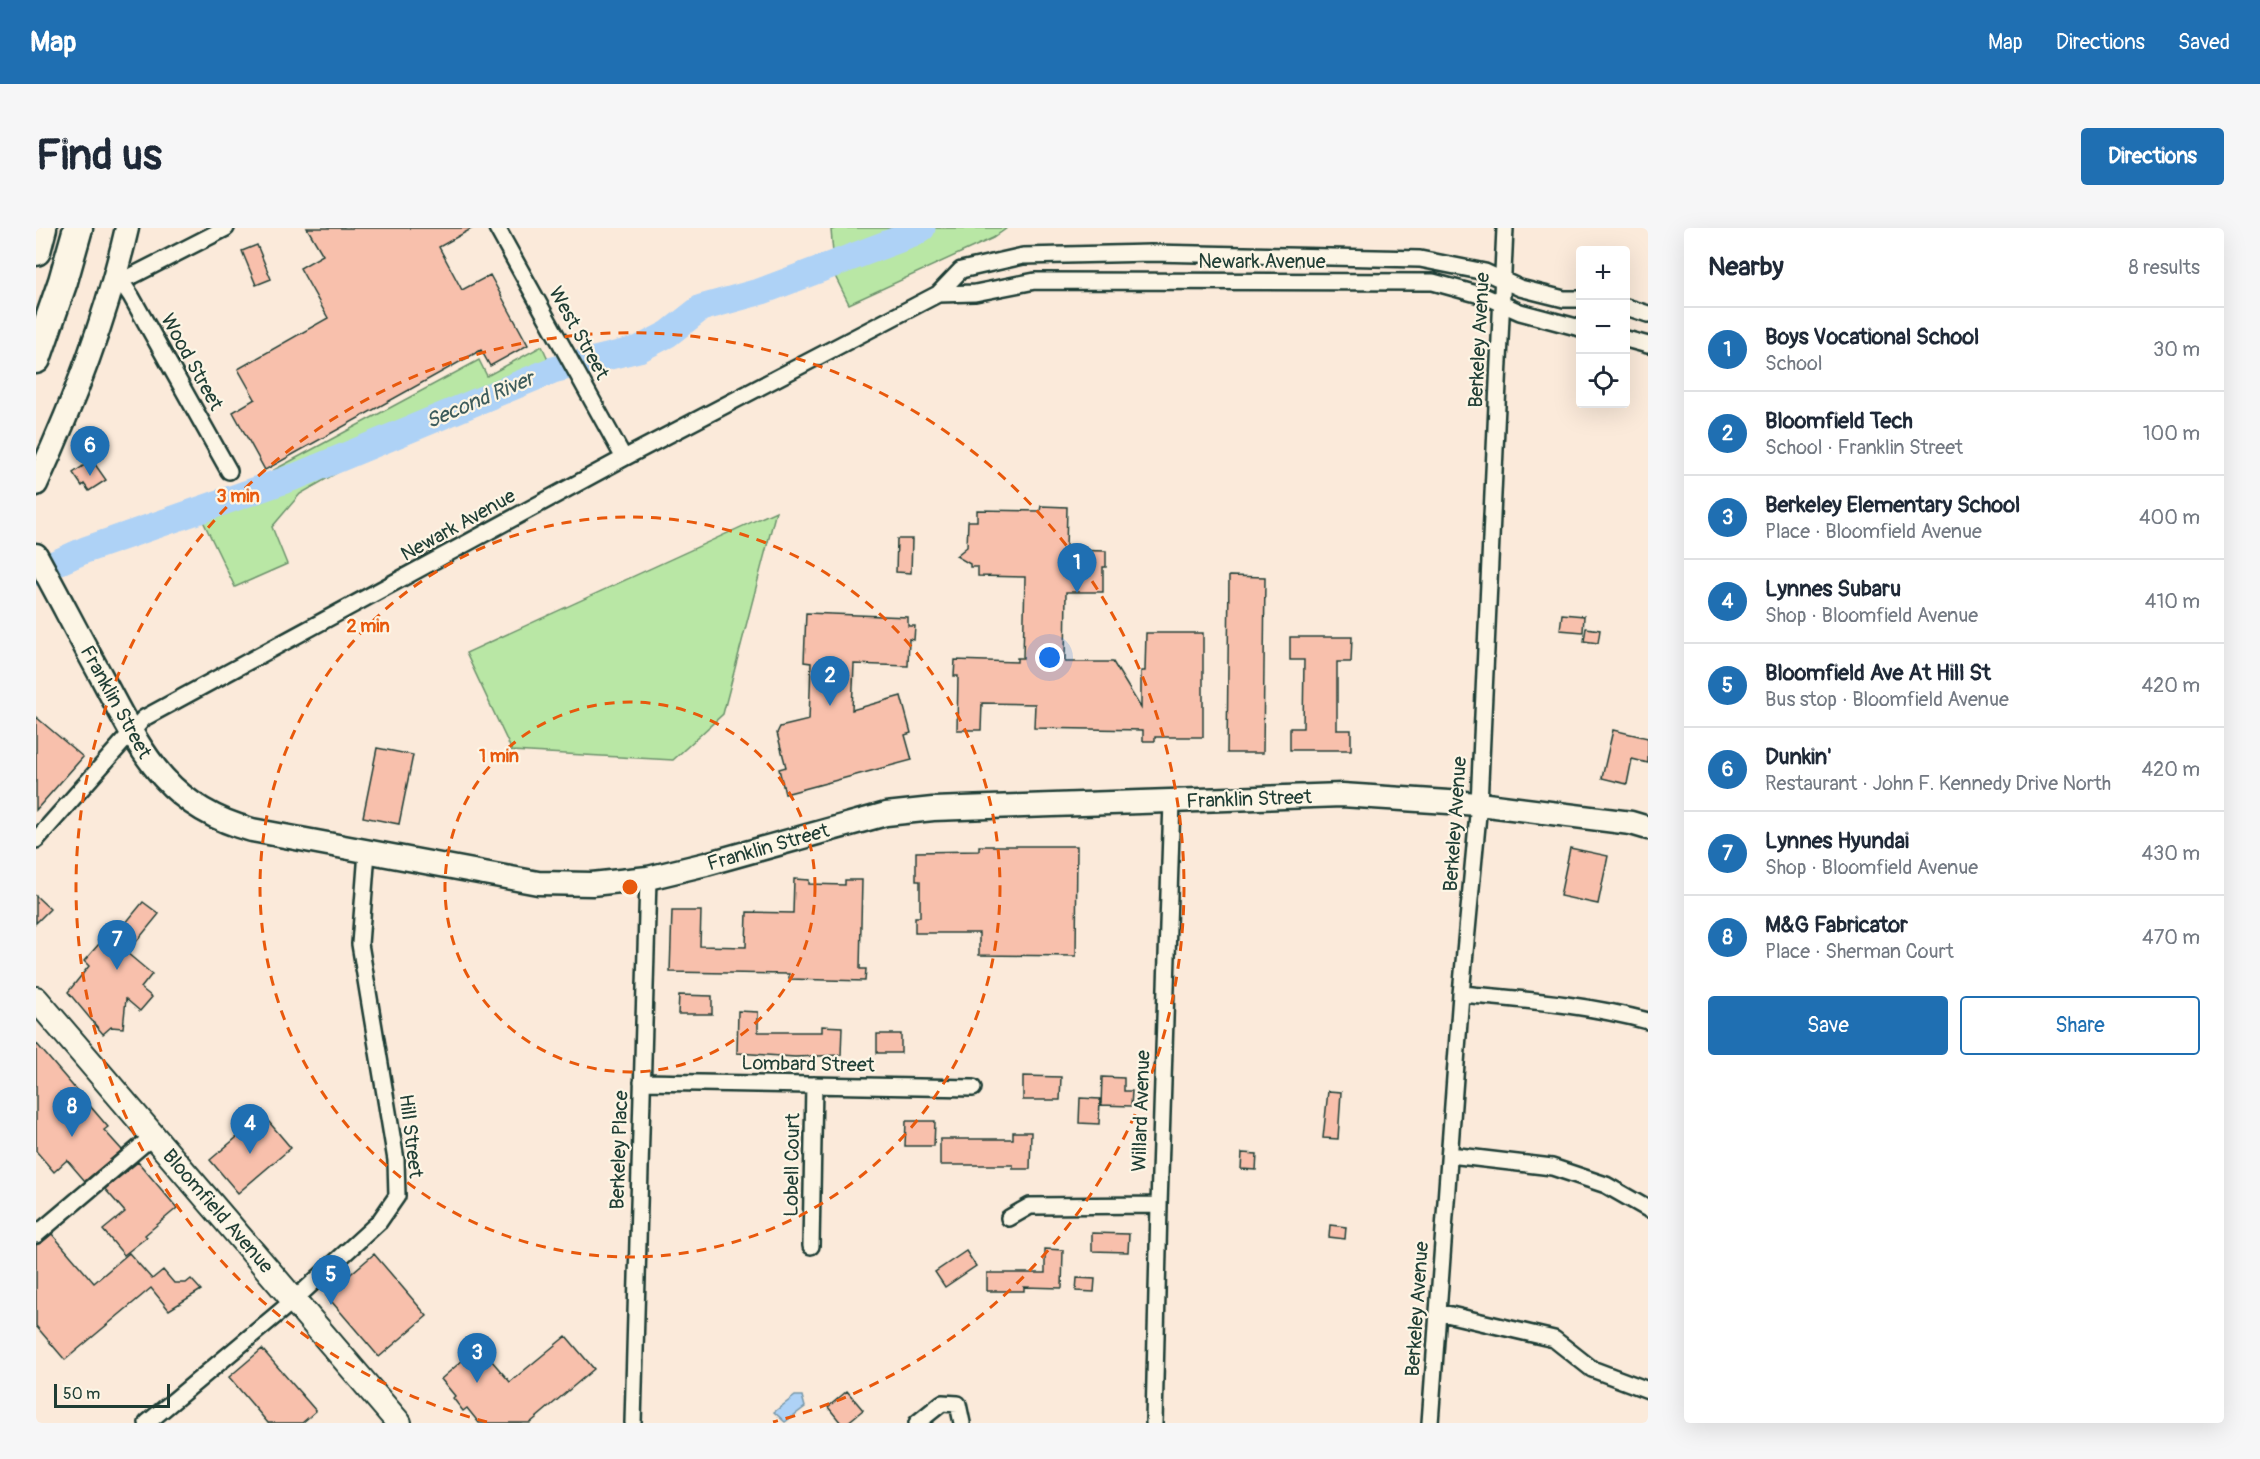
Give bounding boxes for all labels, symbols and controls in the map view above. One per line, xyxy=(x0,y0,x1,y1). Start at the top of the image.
text: Map xyxy=(30,25,76,60)
text: Map xyxy=(1988,29,2023,56)
text: Directions xyxy=(2056,29,2145,56)
text: Saved xyxy=(2178,29,2230,56)
button: Directions xyxy=(2081,128,2224,185)
text: Find us xyxy=(36,130,162,182)
map controls xyxy=(1576,246,1630,408)
button: + xyxy=(1576,246,1630,300)
street label: Newark Avenue xyxy=(1198,249,1326,274)
text: Nearby xyxy=(1708,251,1784,283)
text: 8 results xyxy=(2129,255,2200,280)
street label: Berkeley Avenue xyxy=(1463,272,1495,408)
street label: West Street xyxy=(543,282,615,385)
button: − xyxy=(1576,300,1630,354)
street label: Wood Street xyxy=(155,309,229,416)
text: Boys Vocational School xyxy=(1765,323,1979,351)
text: 1 xyxy=(1724,337,1731,362)
text: 30 m xyxy=(2153,337,2200,362)
text: School xyxy=(1765,351,1822,376)
button: locate xyxy=(1576,354,1630,408)
water label: Second River xyxy=(422,364,540,435)
text: Bloomfield Tech xyxy=(1765,407,1913,435)
text: 2 xyxy=(1722,421,1733,446)
text: 100 m xyxy=(2143,421,2200,446)
pin: 6 xyxy=(70,426,110,476)
text: School · Franklin Street xyxy=(1765,435,1963,460)
street label: Newark Avenue xyxy=(396,483,520,567)
text: 3 min xyxy=(216,485,260,508)
text: Berkeley Elementary School xyxy=(1765,491,2020,519)
text: 3 xyxy=(1722,505,1733,530)
text: 400 m xyxy=(2139,505,2200,530)
text: Place · Bloomfield Avenue xyxy=(1765,519,1982,544)
pin: 1 xyxy=(1058,544,1096,593)
text: Lynnes Subaru xyxy=(1765,575,1901,603)
text: 4 xyxy=(1722,589,1733,614)
text: 410 m xyxy=(2145,589,2200,614)
text: Shop · Bloomfield Avenue xyxy=(1765,603,1978,628)
text: 2 min xyxy=(346,615,390,638)
street label: Franklin Street xyxy=(75,641,158,764)
your location xyxy=(1035,643,1064,672)
pin: 2 xyxy=(810,656,850,706)
text: Bloomfield Ave At Hill St xyxy=(1765,659,1991,687)
text: 5 xyxy=(1722,673,1733,698)
text: 420 m xyxy=(2141,673,2200,698)
text: Bus stop · Bloomfield Avenue xyxy=(1765,687,2009,712)
text: Dunkin' xyxy=(1765,743,1832,771)
text: 1 min xyxy=(479,745,519,768)
street label: Berkeley Avenue xyxy=(1438,755,1472,892)
text: 6 xyxy=(1722,757,1733,782)
text: 420 m xyxy=(2141,757,2200,782)
text: Restaurant · John F. Kennedy Drive North xyxy=(1765,771,2111,796)
street label: Franklin Street xyxy=(1186,784,1313,814)
street label: Franklin Street xyxy=(704,817,833,876)
text: Lynnes Hyundai xyxy=(1765,827,1909,855)
text: 7 xyxy=(1722,841,1733,866)
text: 430 m xyxy=(2141,841,2200,866)
text: Shop · Bloomfield Avenue xyxy=(1765,855,1978,880)
centre of rings xyxy=(620,877,640,897)
text: M&G Fabricator xyxy=(1765,911,1908,939)
pin: 7 xyxy=(98,920,136,970)
text: 8 xyxy=(1722,925,1733,950)
text: 470 m xyxy=(2142,925,2200,950)
text: Place · Sherman Court xyxy=(1765,939,1954,964)
button: Save xyxy=(1708,996,1948,1055)
button: Share xyxy=(1960,996,2200,1055)
street label: Lombard Street xyxy=(741,1050,876,1078)
street label: Willard Avenue xyxy=(1126,1050,1156,1172)
pin: 8 xyxy=(52,1088,92,1137)
street label: Berkeley Place xyxy=(604,1090,634,1210)
street label: Hill Street xyxy=(393,1093,429,1180)
pin: 4 xyxy=(230,1104,270,1154)
street label: Lobell Court xyxy=(779,1112,805,1217)
street label: Bloomfield Avenue xyxy=(157,1144,279,1278)
street label: Berkeley Avenue xyxy=(1400,1240,1434,1377)
pin: 5 xyxy=(312,1256,350,1305)
pin: 3 xyxy=(458,1334,496,1383)
scale bar xyxy=(54,1381,170,1408)
text: 50 m xyxy=(63,1384,100,1404)

